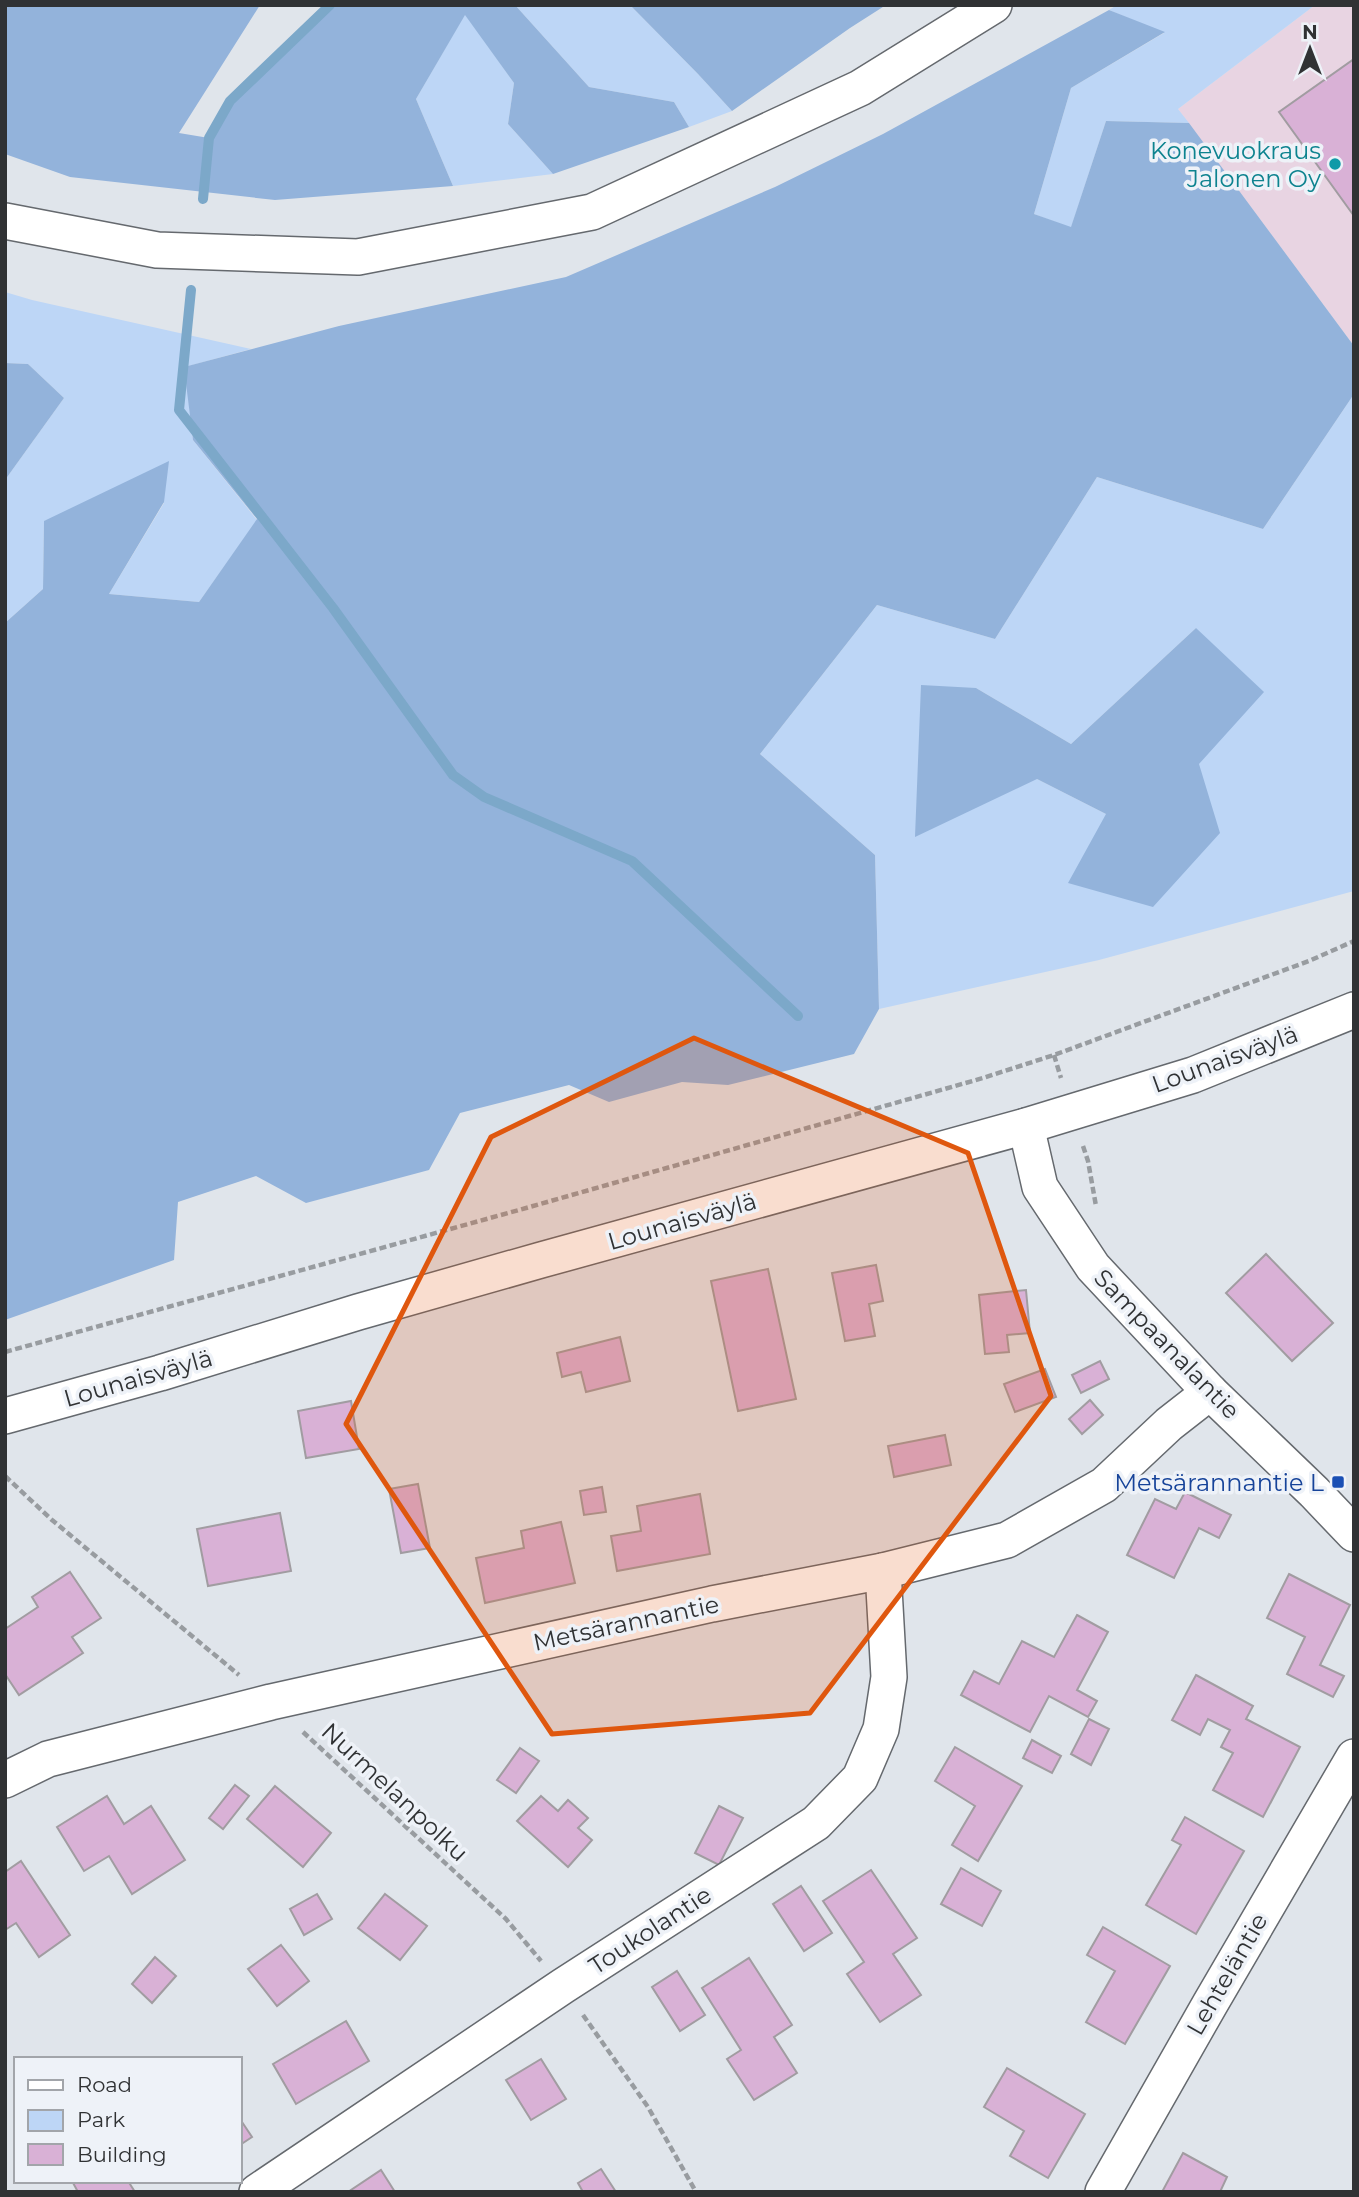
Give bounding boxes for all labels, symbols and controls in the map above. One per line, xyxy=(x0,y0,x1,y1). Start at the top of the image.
north arrow xyxy=(1275,14,1345,84)
text: N xyxy=(1302,21,1318,44)
place label: Konevuokraus Jalonen Oy xyxy=(1150,136,1321,193)
marker: Konevuokraus Jalonen Oy xyxy=(1327,156,1343,172)
street label: Lounaisväylä xyxy=(1148,1019,1302,1099)
street label: Lounaisväylä xyxy=(604,1186,760,1256)
street label: Sampaanalantie xyxy=(1088,1263,1246,1425)
street label: Lounaisväylä xyxy=(60,1343,216,1413)
place label: Metsärannantie L xyxy=(1114,1468,1324,1497)
marker: Metsärannantie L xyxy=(1330,1474,1346,1490)
street label: Metsärannantie xyxy=(530,1589,722,1657)
street label: Nurmelanpolku xyxy=(316,1717,474,1867)
street label: Toukolantie xyxy=(583,1880,717,1980)
street label: Lehteläntie xyxy=(1180,1908,1274,2040)
legend xyxy=(14,2057,242,2183)
text: Road xyxy=(77,2072,132,2097)
text: Park xyxy=(77,2107,125,2132)
text: Building xyxy=(77,2142,167,2167)

